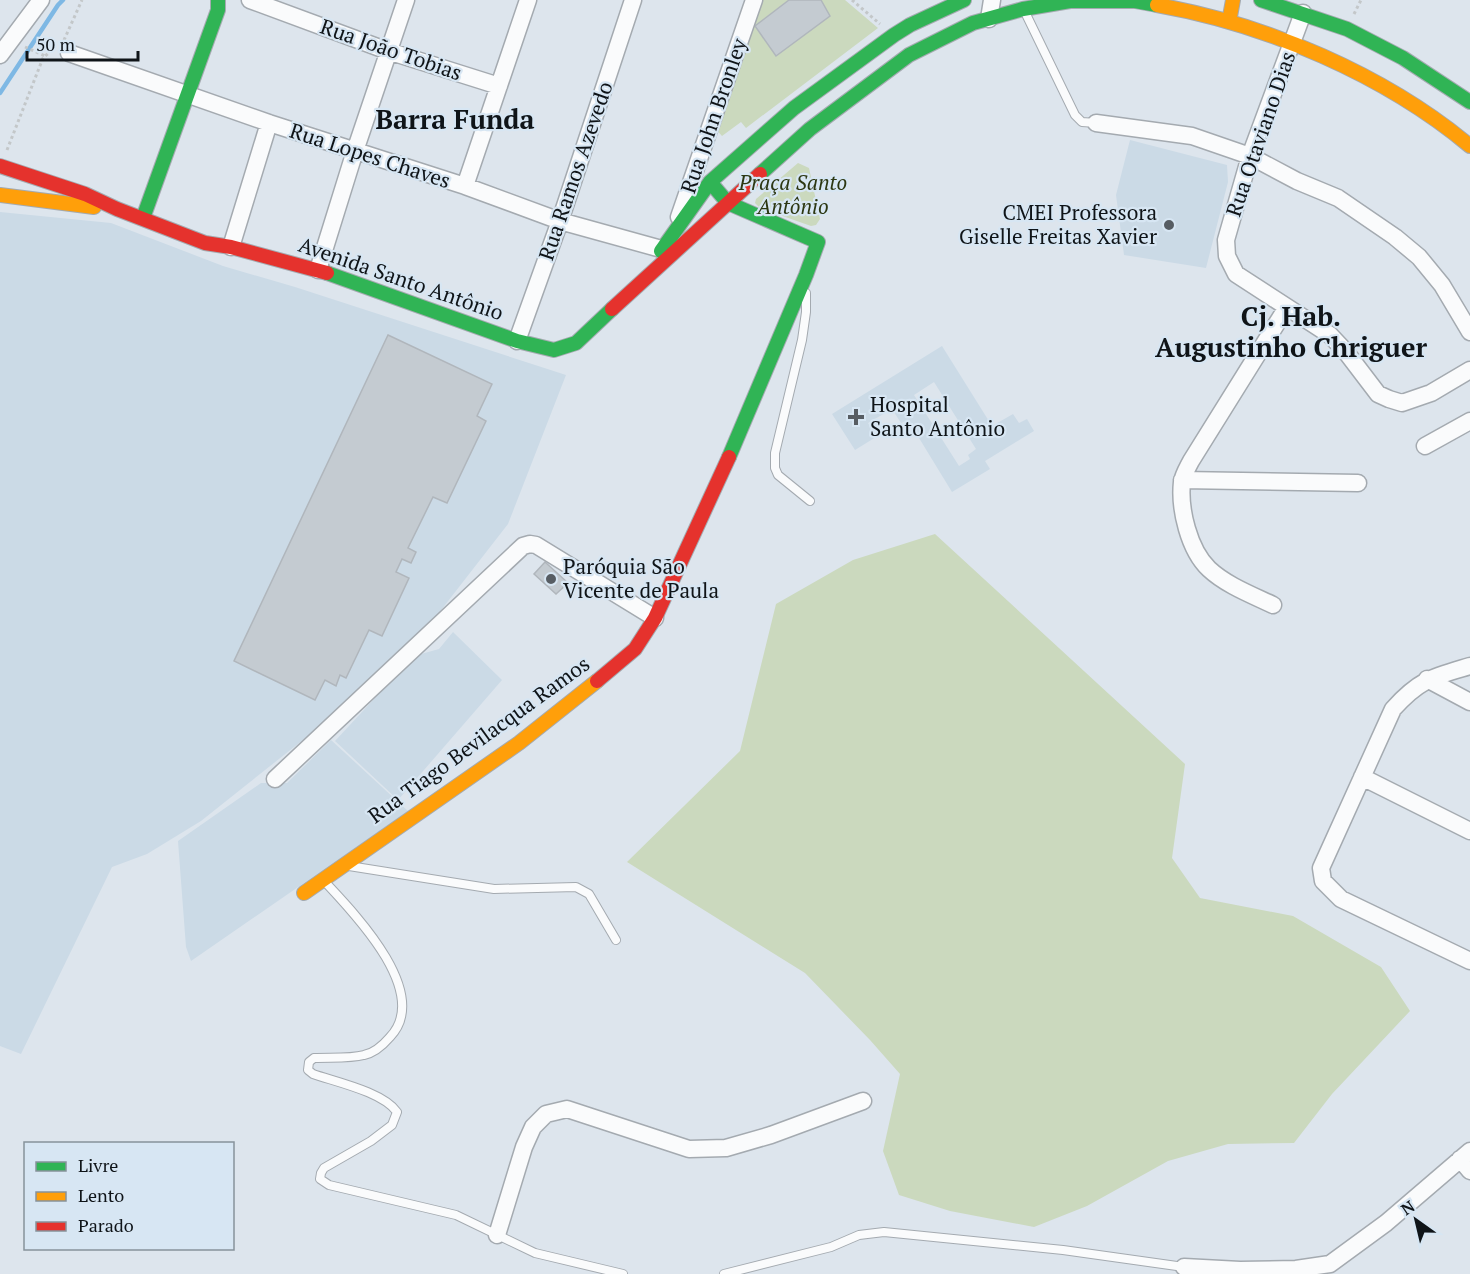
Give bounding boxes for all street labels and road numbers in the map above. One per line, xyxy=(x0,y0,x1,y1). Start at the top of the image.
street label: Rua João Tobias xyxy=(317,12,466,86)
street label: Rua John Bronley xyxy=(673,34,753,197)
street label: Rua Otaviano Dias xyxy=(1219,47,1301,220)
street label: Rua Ramos Azevedo xyxy=(531,78,619,264)
street label: Rua Lopes Chaves xyxy=(286,116,454,194)
street label: Avenida Santo Antônio xyxy=(295,230,507,326)
street label: Rua Tiago Bevilacqua Ramos xyxy=(362,649,595,829)

